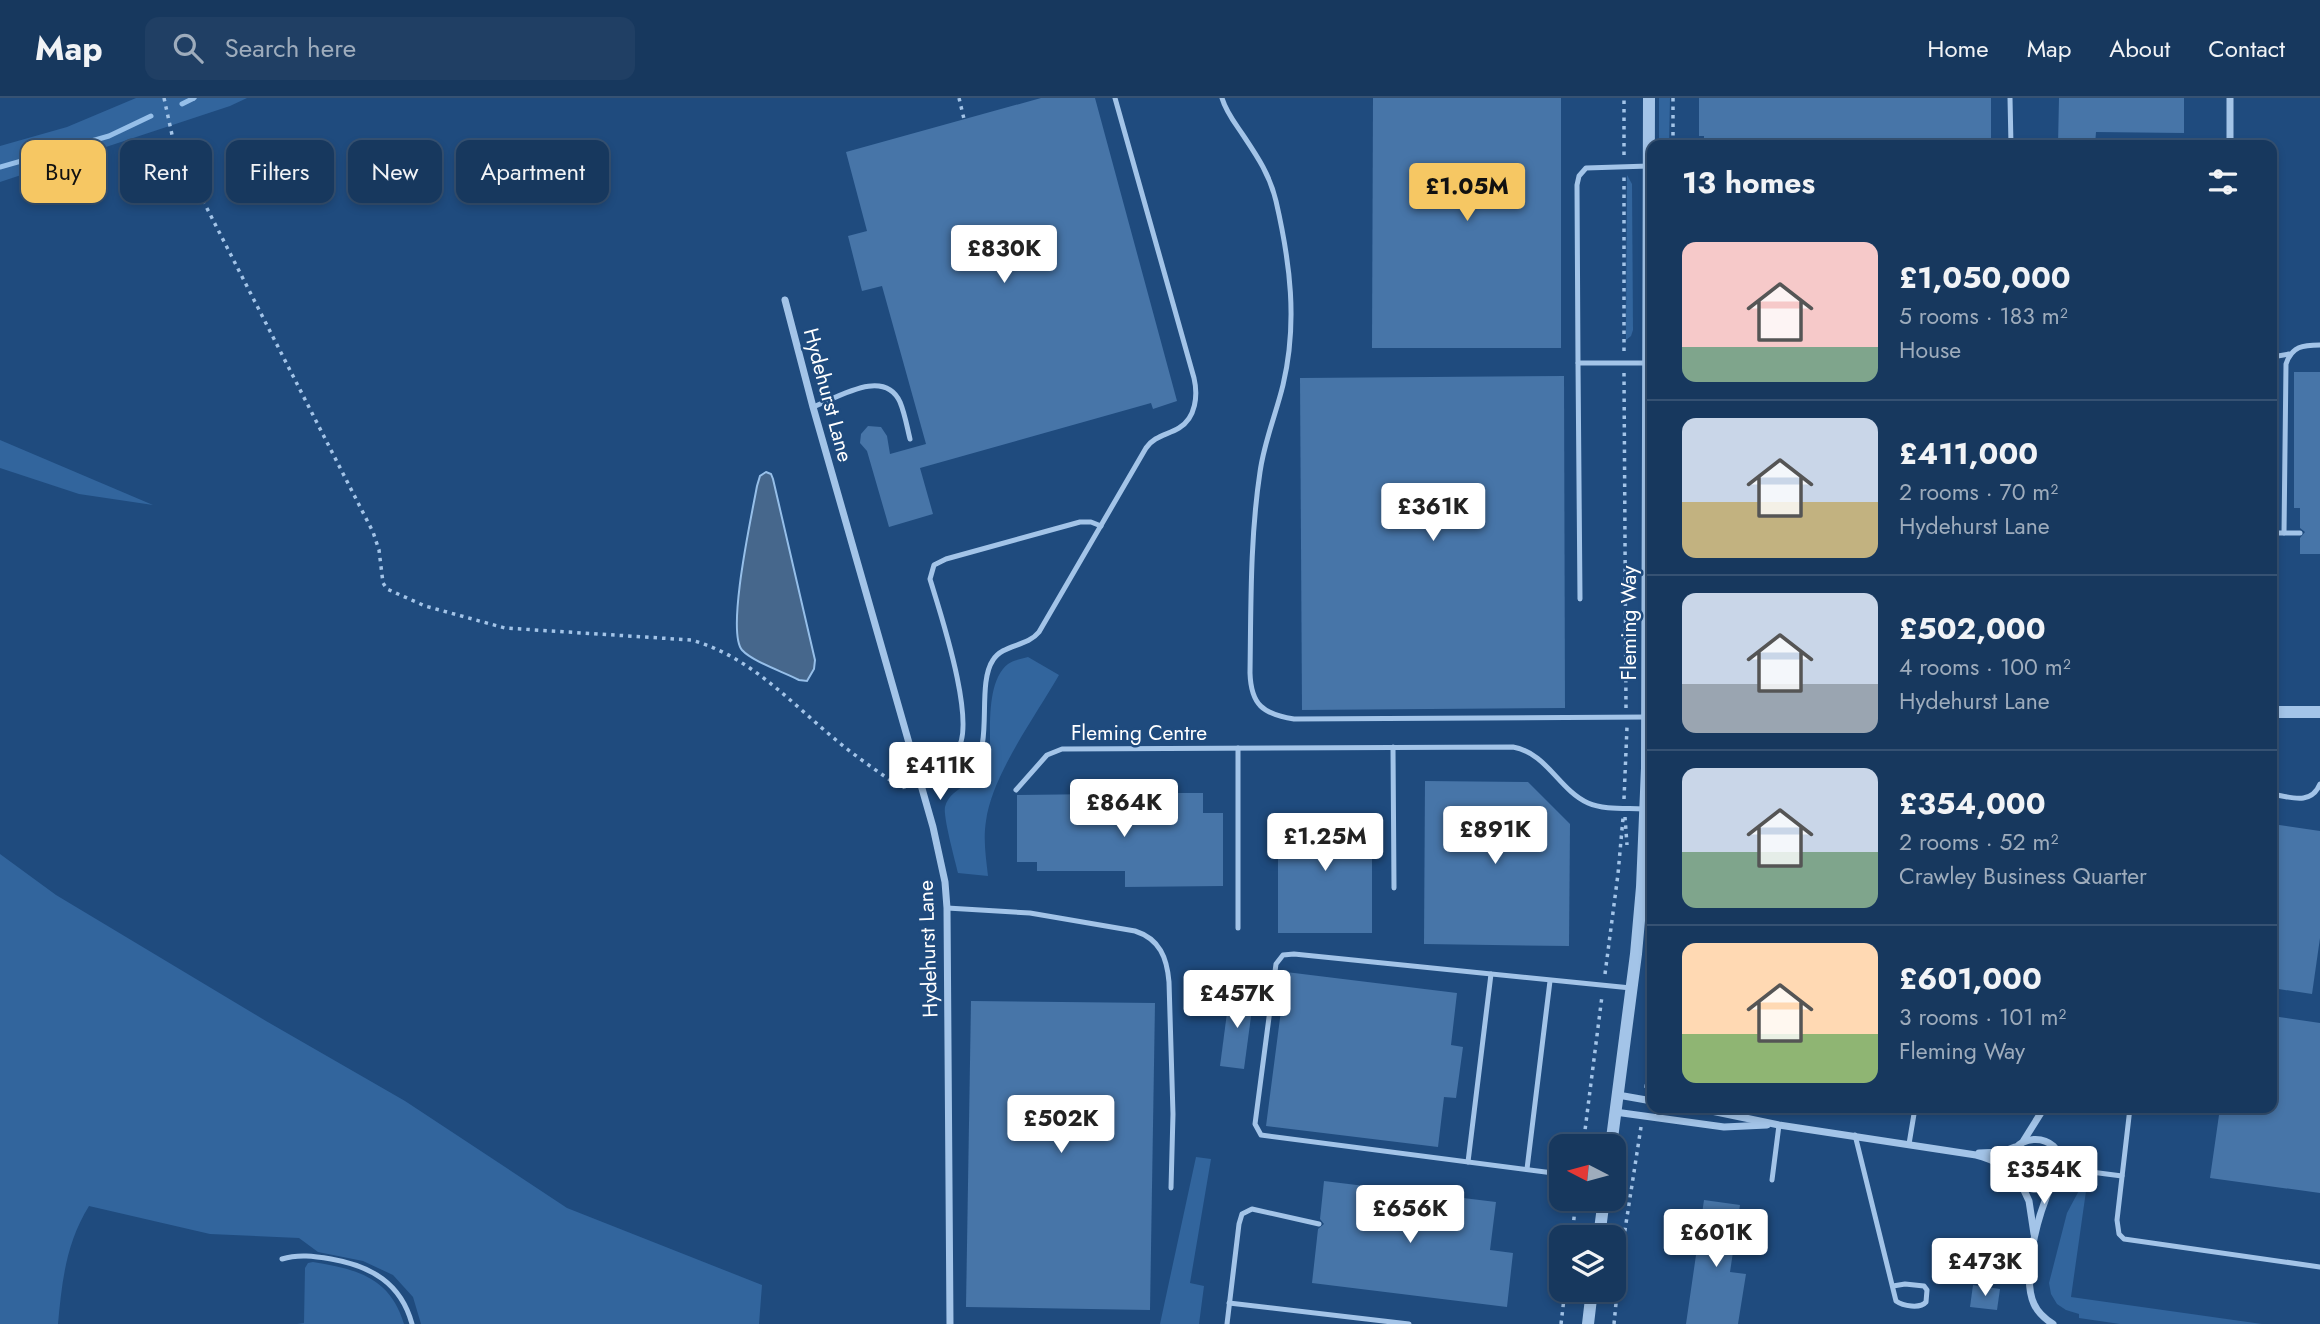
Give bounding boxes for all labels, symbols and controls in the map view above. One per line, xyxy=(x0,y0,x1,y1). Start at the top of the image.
search box xyxy=(145,17,635,80)
text: Map xyxy=(35,25,103,72)
icon: search xyxy=(169,29,207,67)
text: Search here xyxy=(225,29,356,67)
text: Home xyxy=(1927,31,1989,66)
text: Map xyxy=(2027,31,2071,66)
text: About xyxy=(2109,31,2170,66)
text: Contact xyxy=(2208,31,2285,66)
chip: Buy xyxy=(21,140,106,203)
chip: Rent xyxy=(120,140,212,203)
chip: Filters xyxy=(226,140,334,203)
chip: New xyxy=(348,140,442,203)
chip: Apartment xyxy=(456,140,609,203)
text: 13 homes xyxy=(1682,161,1815,204)
icon: filters xyxy=(2204,163,2242,201)
pin: £1.05M xyxy=(1410,164,1524,223)
text: £1.05M xyxy=(1425,169,1509,203)
pin: £830K xyxy=(955,226,1053,285)
text: £830K xyxy=(967,231,1041,265)
text: £1,050,000 xyxy=(1899,256,2071,299)
icon: home xyxy=(1738,270,1822,354)
text: 5 rooms · 183 m² xyxy=(1899,299,2068,333)
street label: Hydehurst Lane xyxy=(796,325,860,465)
text: House xyxy=(1899,333,1961,367)
text: £411,000 xyxy=(1899,432,2038,475)
icon: home xyxy=(1738,446,1822,530)
text: 2 rooms · 70 m² xyxy=(1899,475,2058,509)
pin: £361K xyxy=(1384,484,1482,543)
text: £361K xyxy=(1397,489,1469,523)
text: Hydehurst Lane xyxy=(1899,509,2050,543)
street label: Fleming Way xyxy=(1614,565,1644,681)
text: £502,000 xyxy=(1899,607,2046,650)
icon: home xyxy=(1738,621,1822,705)
text: 4 rooms · 100 m² xyxy=(1899,650,2071,684)
text: Hydehurst Lane xyxy=(1899,684,2050,718)
street label: Fleming Centre xyxy=(1071,718,1207,748)
pin: £411K xyxy=(891,742,989,802)
text: £411K xyxy=(905,748,975,782)
pin: £864K xyxy=(1075,780,1173,839)
text: £354,000 xyxy=(1899,782,2046,825)
text: £864K xyxy=(1086,785,1162,819)
icon: home xyxy=(1738,796,1822,880)
pin: £891K xyxy=(1446,806,1544,866)
text: £891K xyxy=(1459,812,1531,846)
pin: £1.25M xyxy=(1268,814,1382,873)
text: £1.25M xyxy=(1283,819,1367,853)
text: 2 rooms · 52 m² xyxy=(1899,825,2058,859)
text: Crawley Business Quarter xyxy=(1899,859,2147,893)
street label: Hydehurst Lane xyxy=(911,880,945,1018)
text: £601,000 xyxy=(1899,957,2042,1000)
pin: £457K xyxy=(1188,970,1286,1030)
icon: home xyxy=(1738,971,1822,1055)
text: £457K xyxy=(1200,976,1274,1010)
text: 3 rooms · 101 m² xyxy=(1899,1000,2066,1034)
text: Fleming Way xyxy=(1899,1034,2025,1068)
pin: £502K xyxy=(1012,1096,1110,1155)
text: £502K xyxy=(1023,1101,1099,1135)
north arrow xyxy=(1549,1134,1626,1211)
map controls xyxy=(1549,1134,1626,1302)
pin: £354K xyxy=(1995,1146,2093,1206)
text: £354K xyxy=(2006,1152,2082,1186)
pin: £656K xyxy=(1361,1186,1459,1245)
text: £656K xyxy=(1372,1191,1448,1225)
pin: £601K xyxy=(1667,1210,1765,1269)
text: £601K xyxy=(1680,1215,1752,1249)
button: layers xyxy=(1549,1225,1626,1302)
pin: £473K xyxy=(1936,1238,2034,1298)
text: £473K xyxy=(1948,1244,2022,1278)

